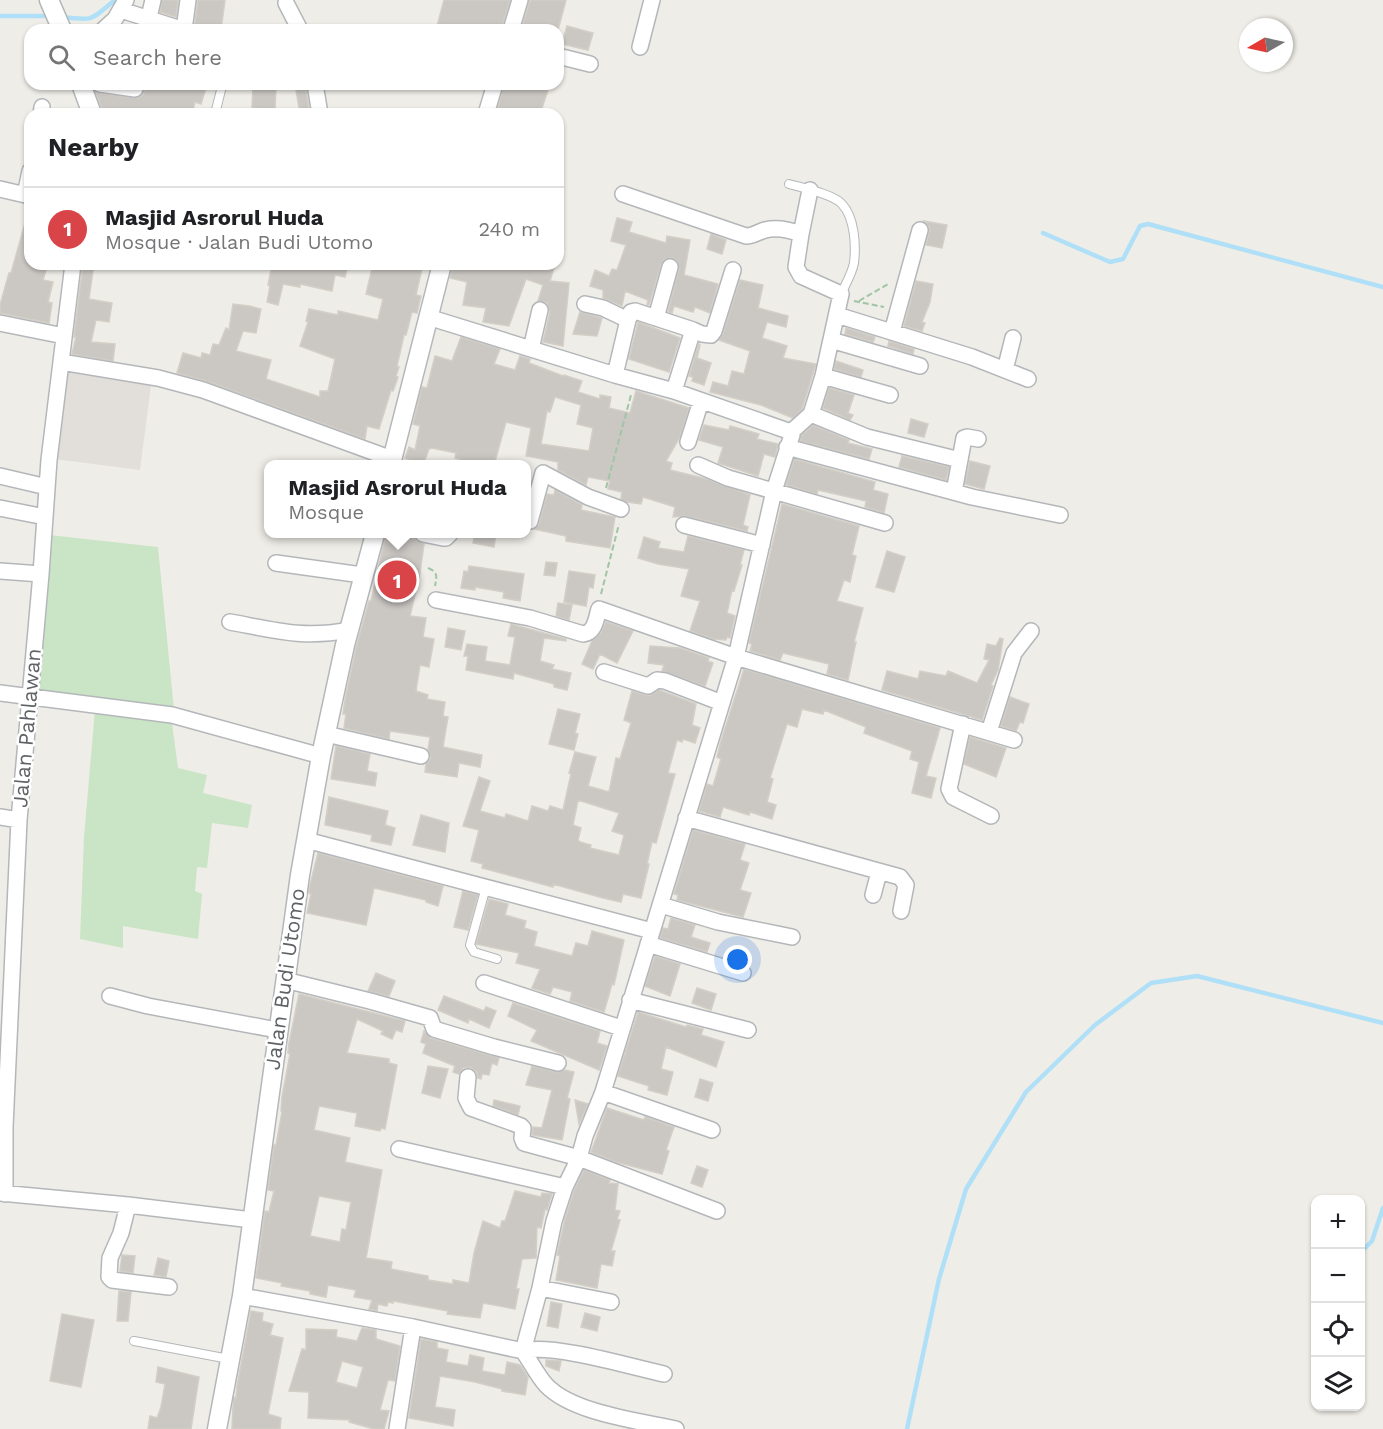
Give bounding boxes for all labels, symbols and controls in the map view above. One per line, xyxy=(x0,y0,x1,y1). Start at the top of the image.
north arrow xyxy=(1239,18,1293,72)
search box xyxy=(24,24,564,90)
icon: search xyxy=(45,41,78,74)
text: Search here xyxy=(93,45,222,70)
text: Nearby xyxy=(48,132,139,162)
text: Masjid Asrorul Huda xyxy=(105,205,324,230)
text: 1 xyxy=(63,217,72,241)
text: 240 m xyxy=(478,217,540,241)
text: Mosque · Jalan Budi Utomo xyxy=(105,230,373,254)
popup xyxy=(264,460,531,538)
text: Masjid Asrorul Huda xyxy=(288,475,507,500)
text: Mosque xyxy=(288,500,364,524)
pin: 1 xyxy=(378,558,416,602)
street label: Jalan Pahlawan xyxy=(7,647,46,809)
street label: Jalan Budi Utomo xyxy=(259,886,310,1071)
your location xyxy=(723,945,752,974)
map controls xyxy=(1311,1195,1365,1411)
button: + xyxy=(1311,1195,1365,1249)
button: − xyxy=(1311,1249,1365,1303)
button: locate xyxy=(1311,1303,1365,1357)
button: layers xyxy=(1311,1357,1365,1411)

